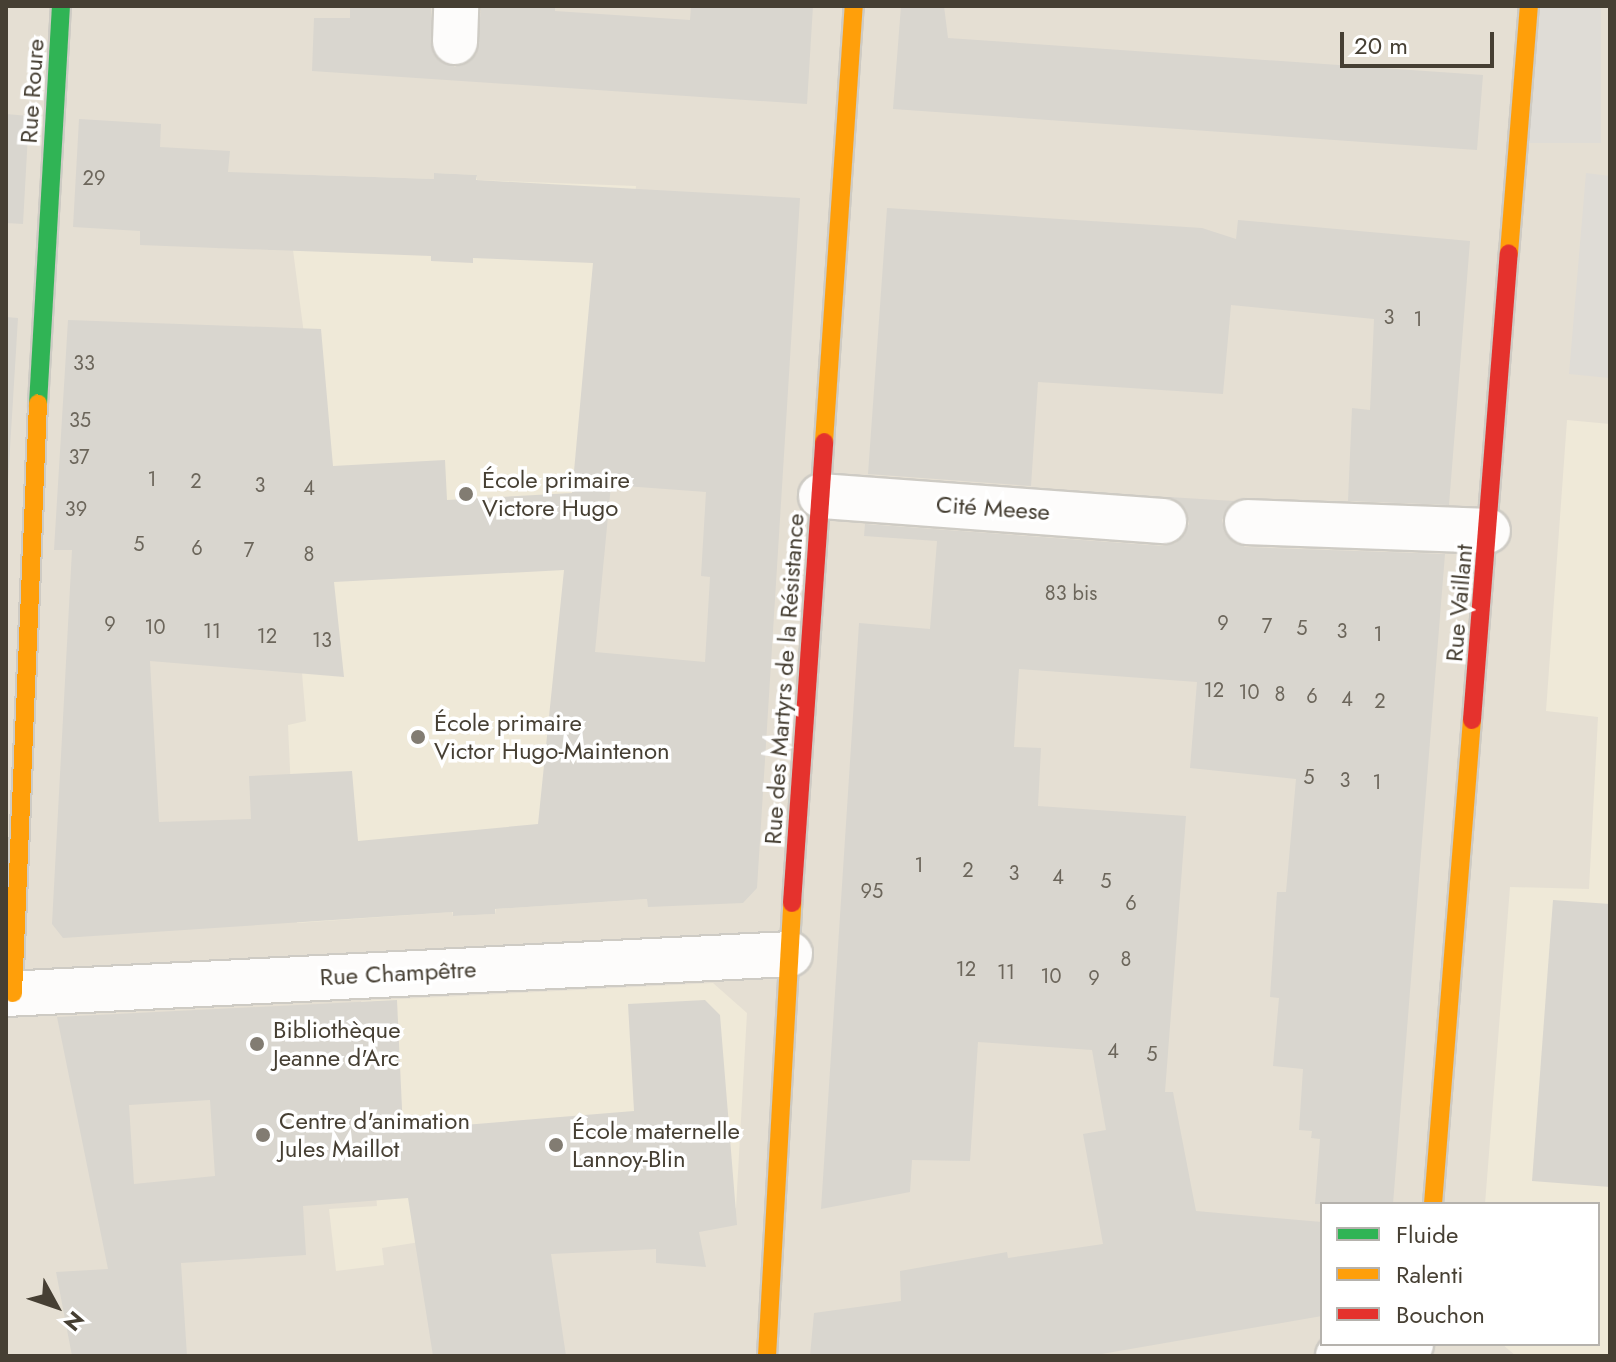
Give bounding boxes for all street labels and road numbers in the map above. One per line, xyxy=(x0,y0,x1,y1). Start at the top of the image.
street label: Rue Roure xyxy=(14,38,50,144)
street label: Cité Meese xyxy=(935,490,1051,526)
street label: Rue des Martyrs de la Résistance xyxy=(758,513,810,845)
street label: Rue Vaillant xyxy=(1440,543,1478,663)
street label: Rue Champêtre xyxy=(319,955,477,991)

